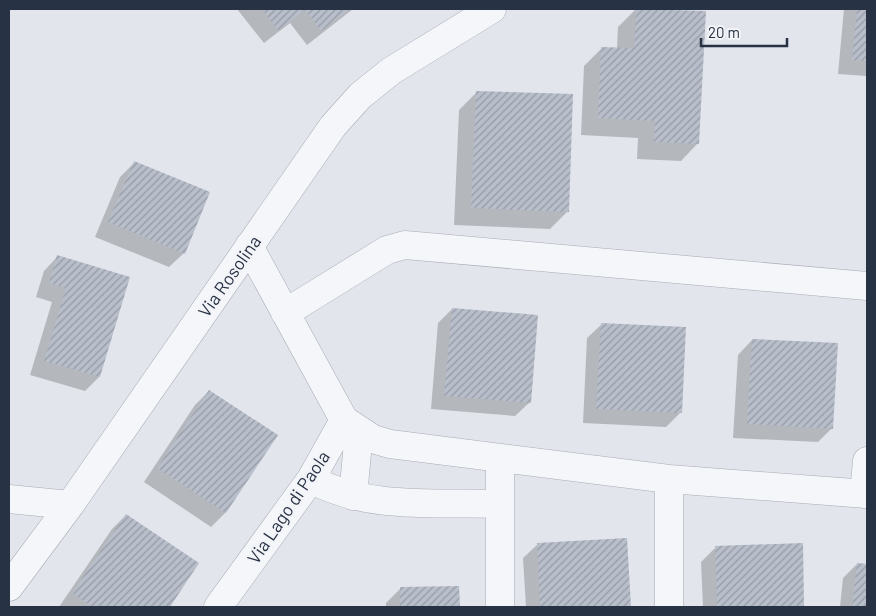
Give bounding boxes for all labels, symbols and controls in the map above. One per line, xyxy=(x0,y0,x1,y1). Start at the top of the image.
scale bar xyxy=(701,15,787,47)
text: 20 m xyxy=(708,23,740,41)
street label: Via Rosolina xyxy=(193,231,265,321)
street label: Via Lago di Paola xyxy=(242,446,334,568)

